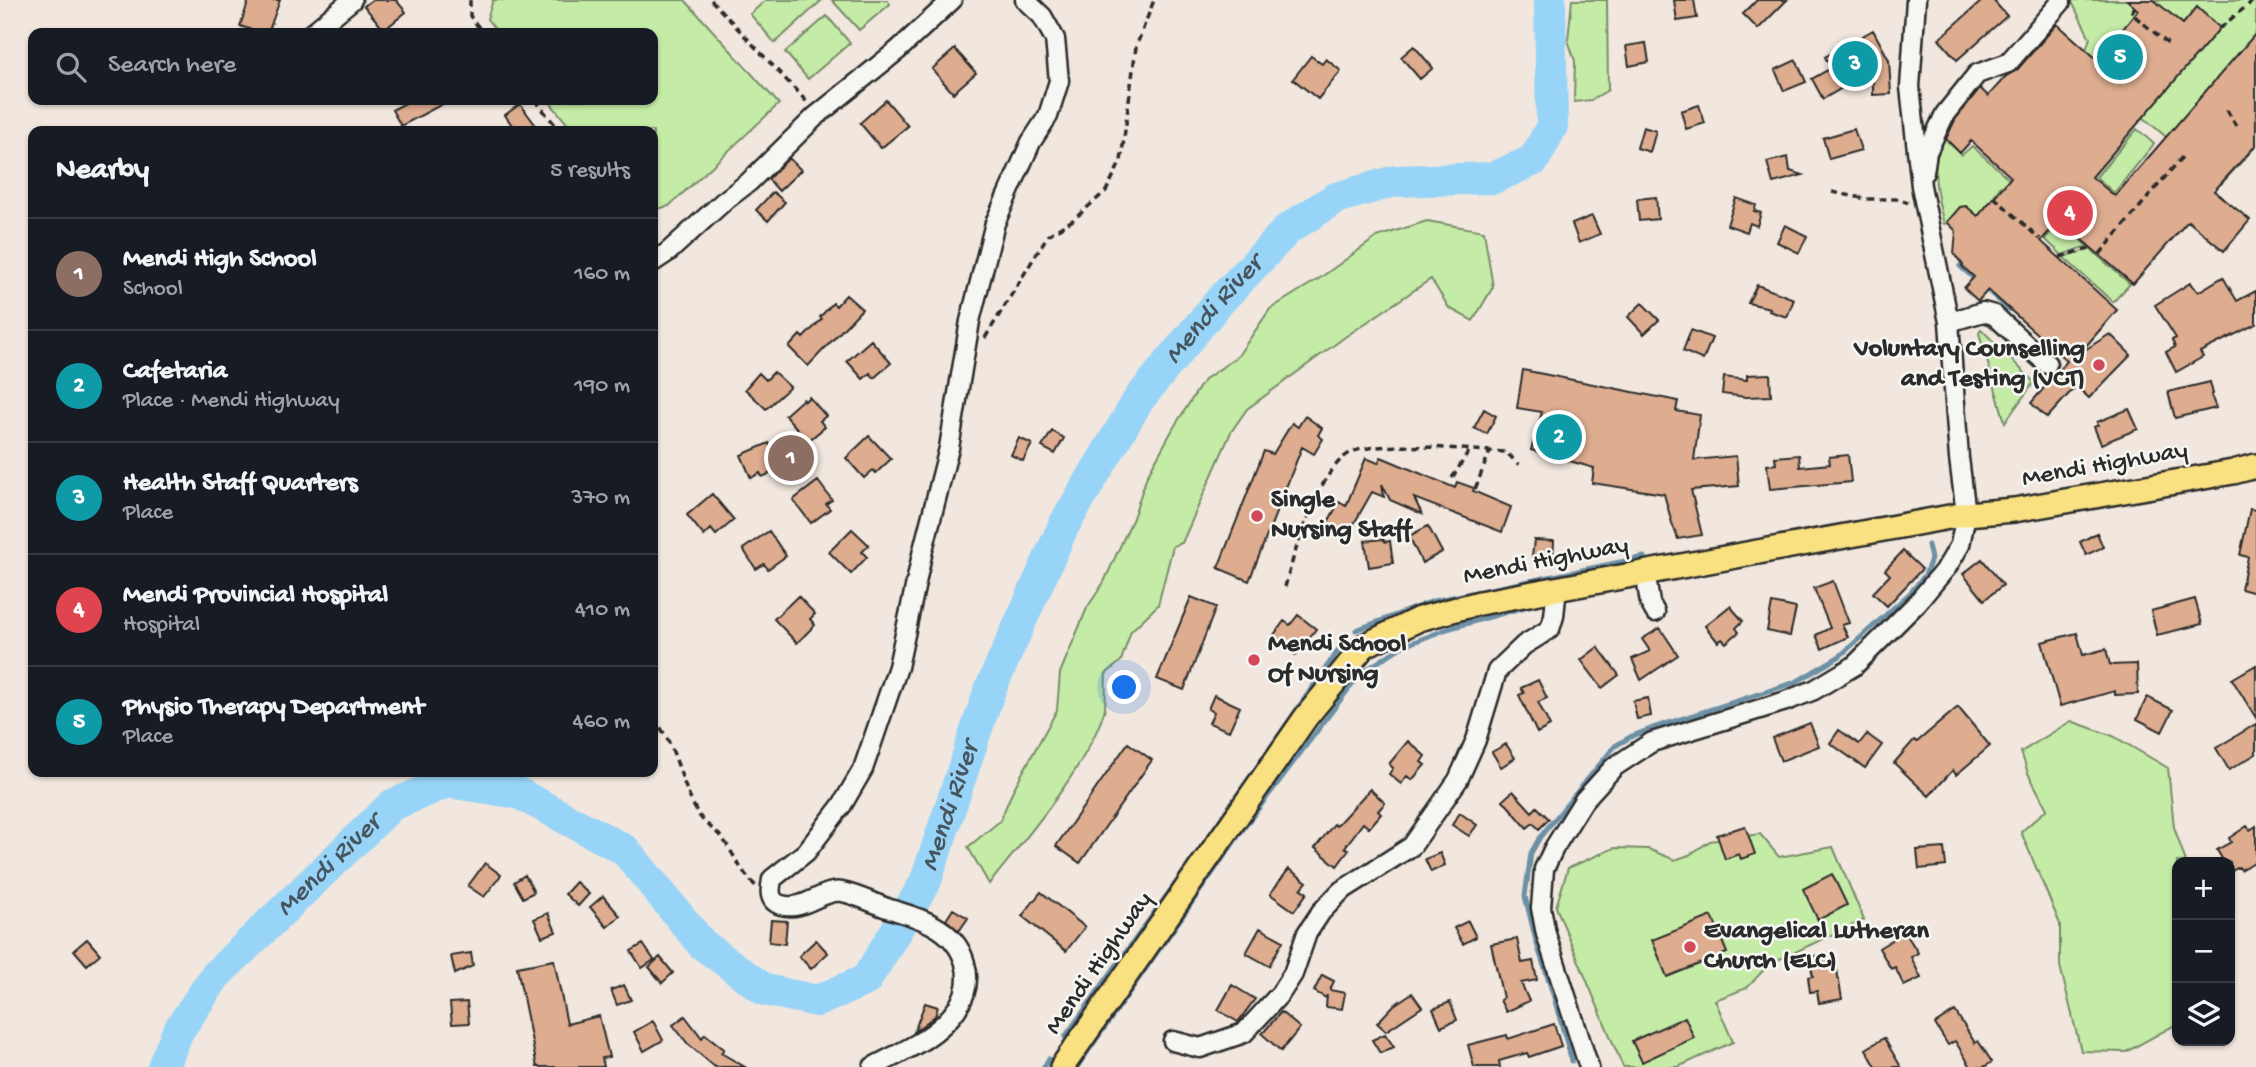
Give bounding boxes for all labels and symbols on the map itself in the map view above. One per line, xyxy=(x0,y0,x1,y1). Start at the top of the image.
pin: 5 xyxy=(2097,31,2143,83)
pin: 3 xyxy=(1832,38,1878,90)
pin: 4 xyxy=(2047,187,2093,239)
water label: Mendi River xyxy=(1158,245,1274,371)
place label: Voluntary Counselling and Testing (VCT) xyxy=(1853,335,2085,396)
marker: Voluntary Counselling and Testing (VCT) xyxy=(2091,357,2107,373)
pin: 2 xyxy=(1536,411,1582,463)
pin: 1 xyxy=(768,432,814,484)
street label: Mendi Highway xyxy=(2020,436,2190,496)
place label: Single Nursing Staff xyxy=(1271,486,1414,547)
marker: Single Nursing Staff xyxy=(1249,508,1265,524)
street label: Mendi Highway xyxy=(1461,531,1631,593)
place label: Mendi School Of Nursing xyxy=(1268,630,1407,691)
marker: Mendi School Of Nursing xyxy=(1246,652,1262,668)
your location xyxy=(1107,670,1141,704)
water label: Mendi River xyxy=(914,733,989,875)
water label: Mendi River xyxy=(270,804,392,924)
street label: Mendi Highway xyxy=(1039,886,1161,1041)
place label: Evangelical Lutheran Church (ELC) xyxy=(1704,917,1930,978)
marker: Evangelical Lutheran Church (ELC) xyxy=(1682,939,1698,955)

